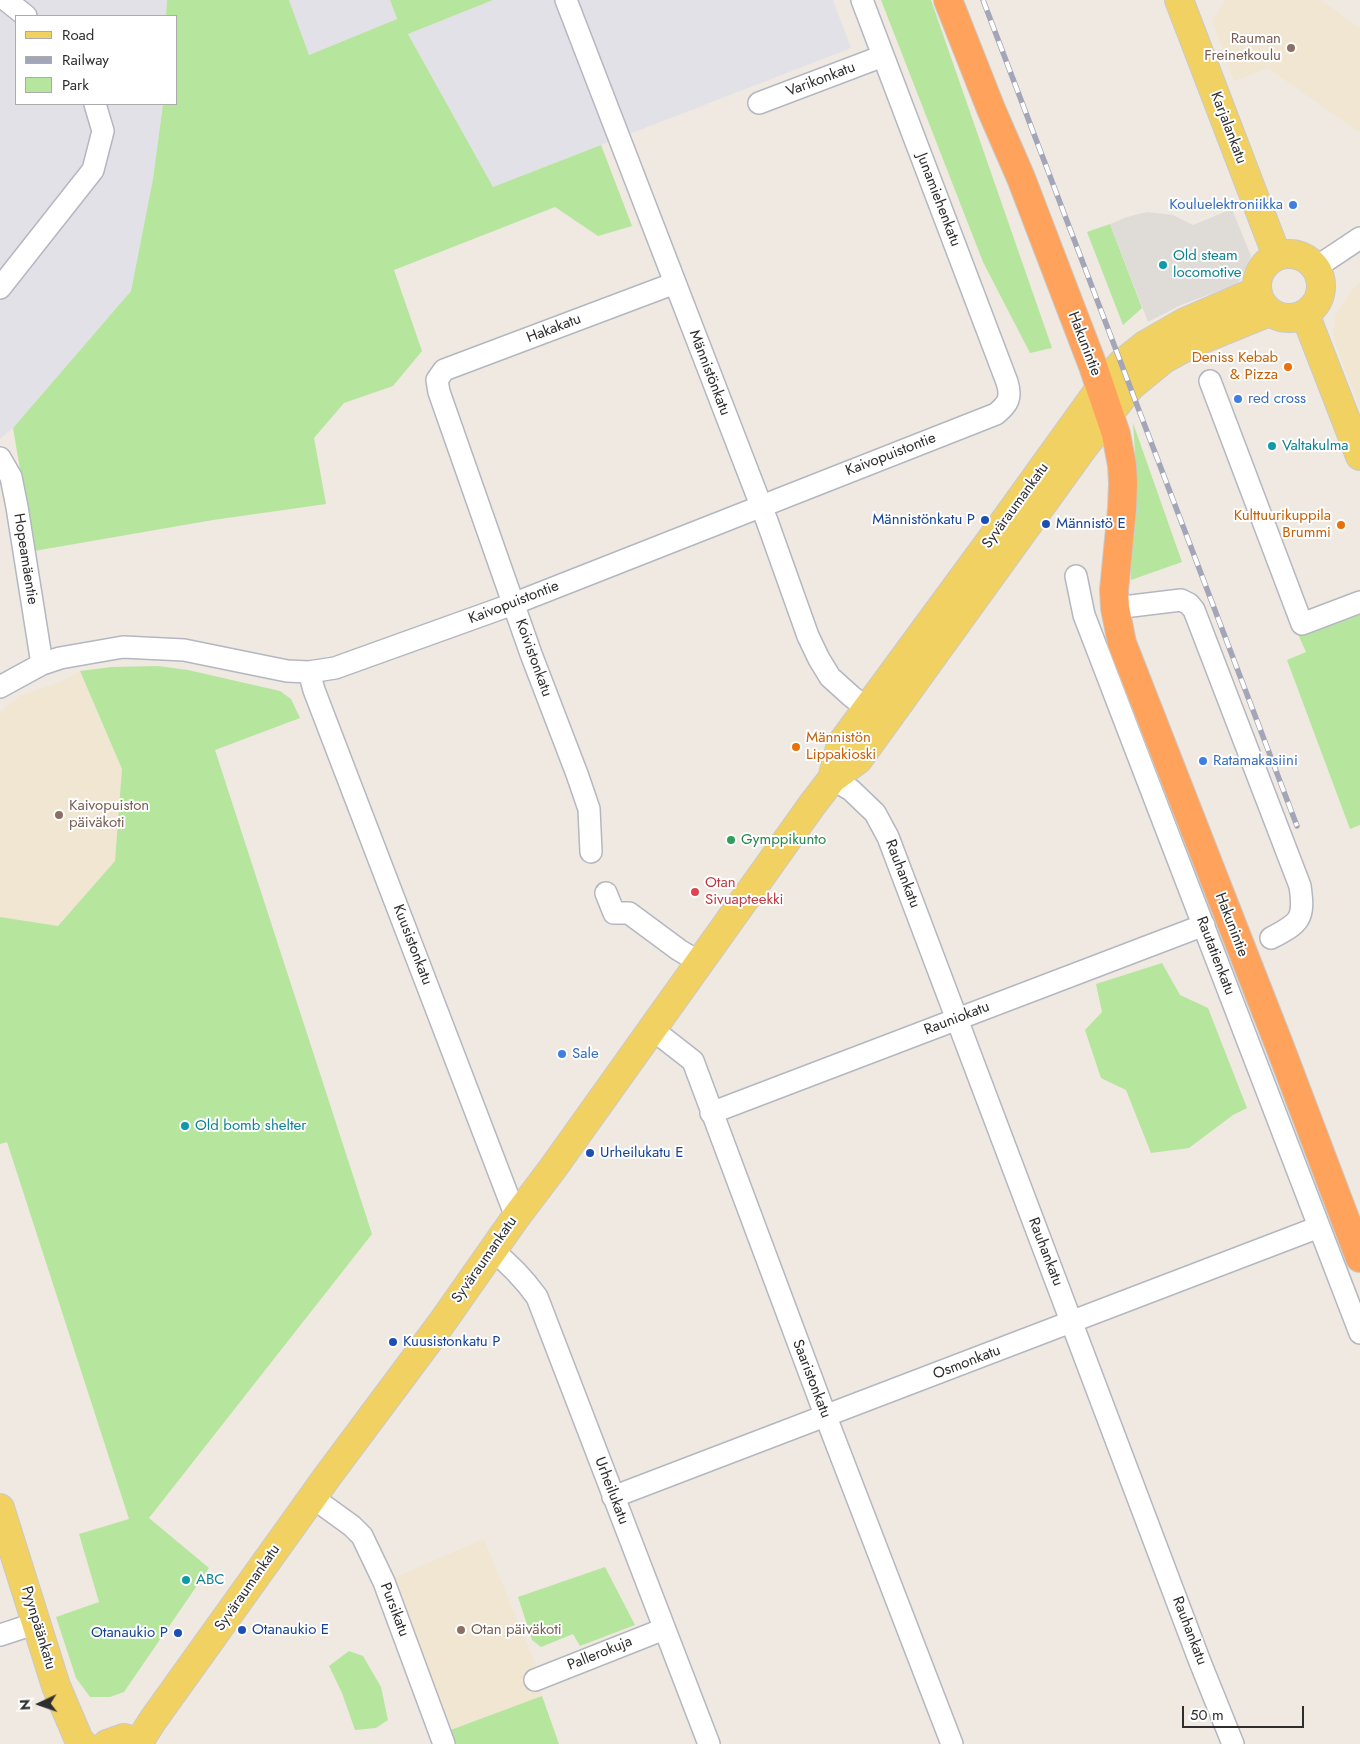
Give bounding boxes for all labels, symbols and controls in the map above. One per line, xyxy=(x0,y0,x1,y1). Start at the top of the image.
legend xyxy=(15,15,178,105)
text: Road xyxy=(62,24,94,46)
place label: Rauman Freinetkoulu xyxy=(1204,30,1281,65)
marker: Rauman Freinetkoulu xyxy=(1285,42,1297,54)
text: Railway xyxy=(62,49,109,71)
street label: Varikonkatu xyxy=(784,59,858,101)
text: Park xyxy=(62,74,89,96)
street label: Karjalankatu xyxy=(1206,89,1250,167)
street label: Junamiehenkatu xyxy=(912,151,964,249)
place label: Kouluelektroniikka xyxy=(1169,196,1283,214)
marker: Kouluelektroniikka xyxy=(1287,199,1299,211)
place label: Old steam locomotive xyxy=(1173,247,1241,282)
marker: Old steam locomotive xyxy=(1157,259,1169,271)
street label: Hakunintie xyxy=(1064,309,1104,379)
street label: Hakakatu xyxy=(524,310,584,348)
street label: Männistönkatu xyxy=(684,328,734,418)
place label: Deniss Kebab & Pizza xyxy=(1192,349,1278,384)
marker: Deniss Kebab & Pizza xyxy=(1282,361,1294,373)
place label: red cross xyxy=(1248,390,1306,408)
marker: red cross xyxy=(1232,393,1244,405)
street label: Kaivopuistontie xyxy=(843,430,939,480)
place label: Valtakulma xyxy=(1282,437,1349,455)
marker: Valtakulma xyxy=(1266,440,1278,452)
street label: Syväraumankatu xyxy=(979,460,1053,552)
place label: Kulttuurikuppila Brummi xyxy=(1234,507,1331,542)
place label: Männistönkatu P xyxy=(872,511,975,529)
street label: Hopeamäentie xyxy=(9,512,41,606)
marker: Männistönkatu P xyxy=(979,514,991,526)
place label: Männistö E xyxy=(1056,515,1126,533)
marker: Männistö E xyxy=(1040,518,1052,530)
marker: Kulttuurikuppila Brummi xyxy=(1335,519,1347,531)
street label: Kaivopuistontie xyxy=(466,578,562,628)
street label: Koivistonkatu xyxy=(511,617,555,699)
place label: Männistön Lippakioski xyxy=(806,729,876,764)
marker: Männistön Lippakioski xyxy=(790,741,802,753)
place label: Ratamakasiini xyxy=(1213,752,1298,770)
marker: Ratamakasiini xyxy=(1197,755,1209,767)
place label: Kaivopuiston päiväkoti xyxy=(69,797,149,832)
marker: Kaivopuiston päiväkoti xyxy=(53,809,65,821)
place label: Gymppikunto xyxy=(741,831,826,849)
marker: Gymppikunto xyxy=(725,834,737,846)
street label: Rauhankatu xyxy=(881,837,923,911)
place label: Otan Sivuapteekki xyxy=(705,874,784,909)
marker: Otan Sivuapteekki xyxy=(689,886,701,898)
street label: Hakunintie xyxy=(1211,890,1251,960)
street label: Kuusistonkatu xyxy=(388,902,436,988)
street label: Rautatienkatu xyxy=(1192,914,1238,998)
street label: Rauniokatu xyxy=(922,998,992,1040)
place label: Sale xyxy=(572,1045,599,1063)
marker: Sale xyxy=(556,1048,568,1060)
place label: Old bomb shelter xyxy=(195,1117,306,1135)
marker: Old bomb shelter xyxy=(179,1120,191,1132)
place label: Urheilukatu E xyxy=(600,1144,683,1162)
marker: Urheilukatu E xyxy=(584,1147,596,1159)
street label: Syväraumankatu xyxy=(449,1213,521,1307)
street label: Rauhankatu xyxy=(1024,1215,1066,1289)
place label: Kuusistonkatu P xyxy=(403,1333,500,1351)
marker: Kuusistonkatu P xyxy=(387,1336,399,1348)
street label: Saaristonkatu xyxy=(788,1337,834,1421)
street label: Osmonkatu xyxy=(931,1342,1003,1384)
street label: Urheilukatu xyxy=(590,1455,632,1527)
street label: Syväraumankatu xyxy=(212,1541,284,1635)
place label: ABC xyxy=(196,1571,225,1589)
marker: ABC xyxy=(180,1574,192,1586)
street label: Pursikatu xyxy=(376,1581,412,1639)
street label: Pyynpäänkatu xyxy=(17,1584,59,1672)
street label: Rauhankatu xyxy=(1168,1594,1210,1668)
place label: Otanaukio E xyxy=(252,1621,329,1639)
place label: Otan päiväkoti xyxy=(471,1621,562,1639)
place label: Otanaukio P xyxy=(91,1624,168,1642)
marker: Otanaukio E xyxy=(236,1624,248,1636)
marker: Otan päiväkoti xyxy=(455,1624,467,1636)
marker: Otanaukio P xyxy=(172,1627,184,1639)
street label: Pallerokuja xyxy=(565,1633,635,1675)
north arrow xyxy=(15,1679,65,1729)
scale bar xyxy=(1185,1696,1308,1728)
text: N xyxy=(15,1699,35,1711)
text: 50 m xyxy=(1190,1704,1224,1726)

